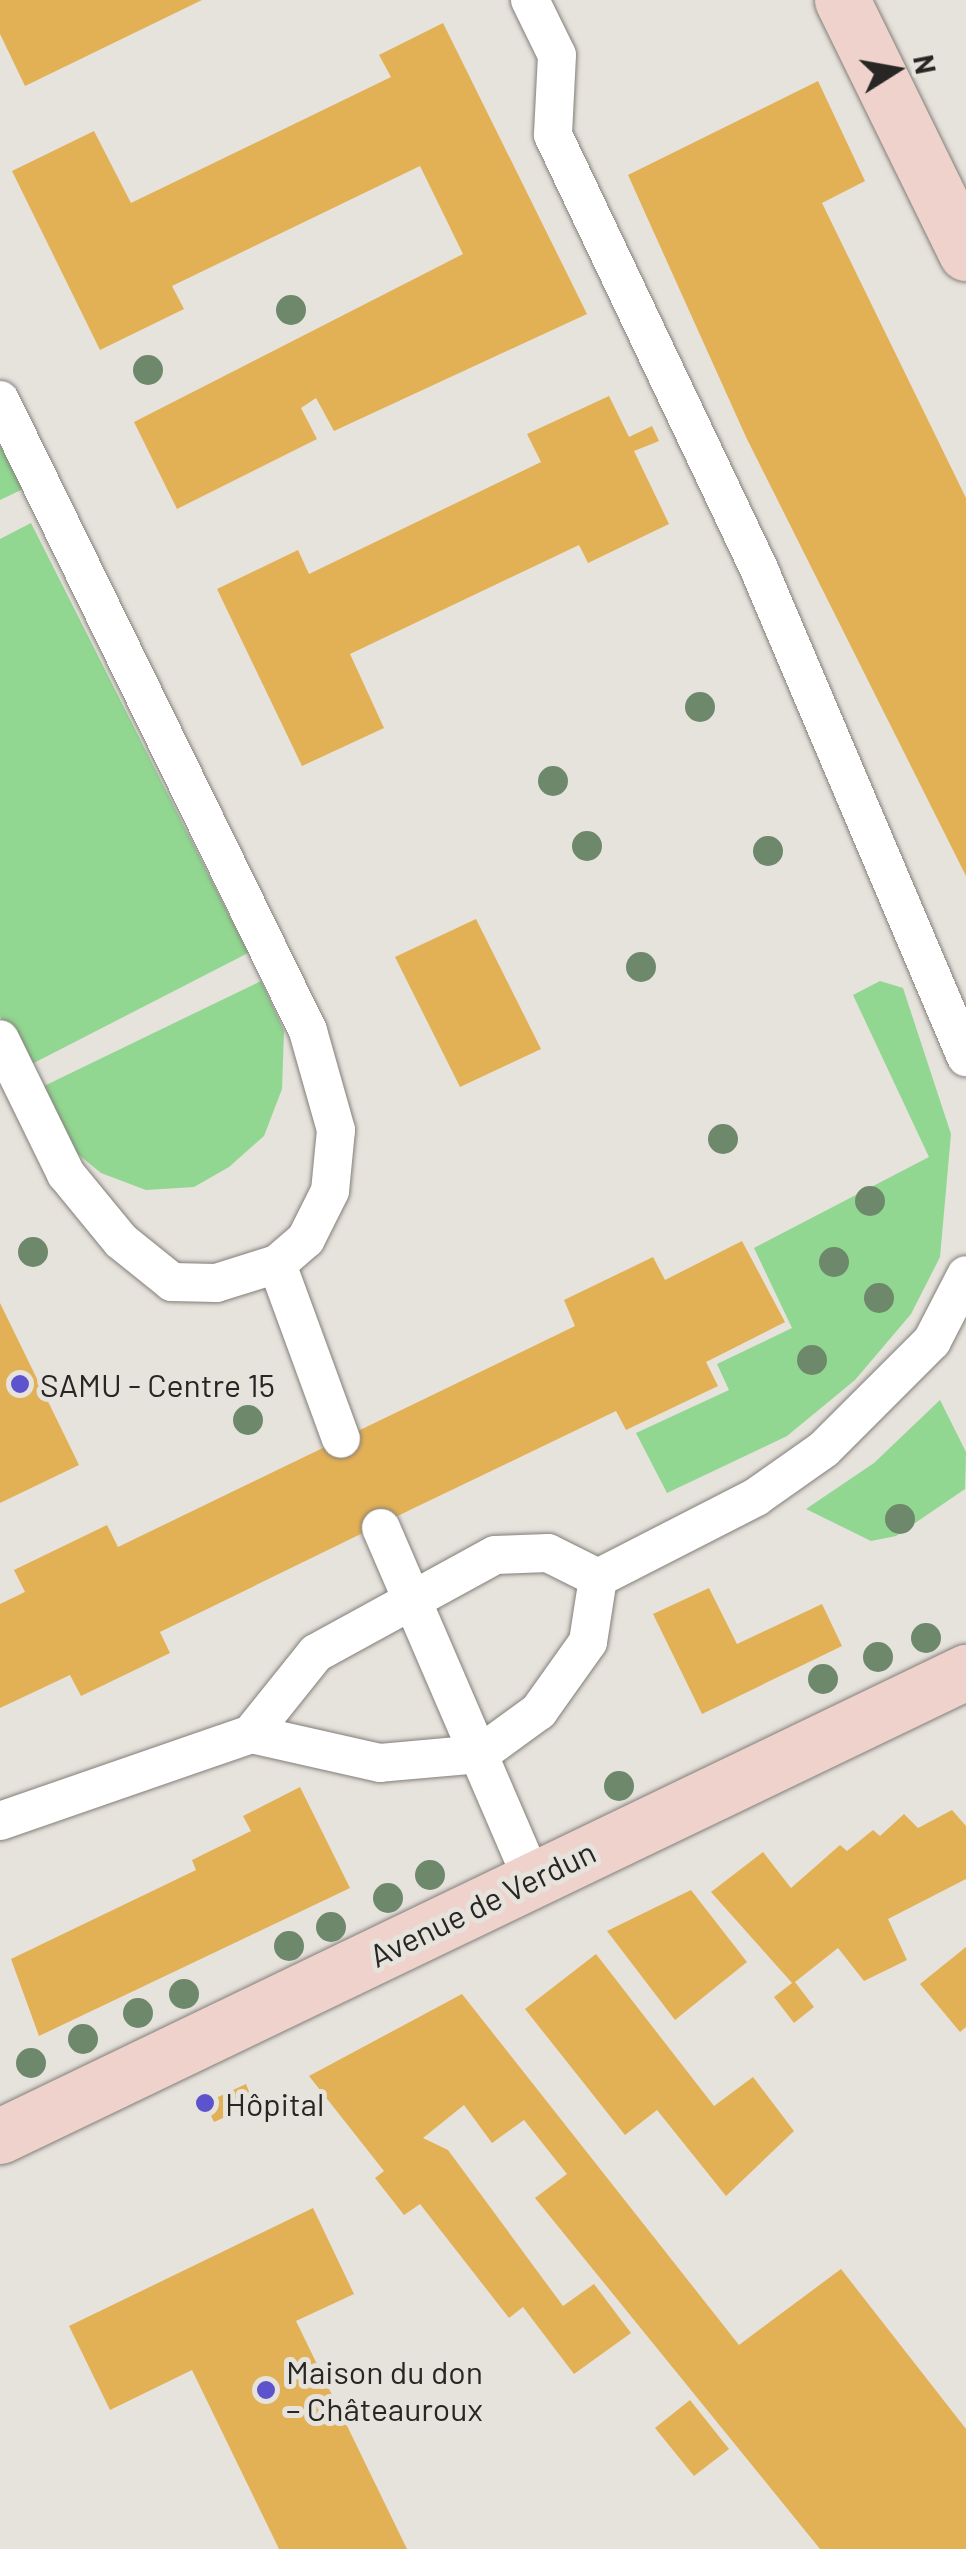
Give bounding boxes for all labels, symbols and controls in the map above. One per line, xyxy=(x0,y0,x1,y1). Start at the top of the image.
north arrow xyxy=(846,20,946,120)
text: N xyxy=(907,52,944,77)
place label: SAMU - Centre 15 xyxy=(40,1365,275,1403)
marker: SAMU - Centre 15 xyxy=(9,1373,31,1395)
street label: Avenue de Verdun xyxy=(363,1832,601,1974)
place label: Hôpital xyxy=(225,2084,324,2122)
marker: Hôpital xyxy=(194,2092,216,2114)
place label: Maison du don – Châteauroux xyxy=(286,2353,483,2428)
marker: Maison du don – Châteauroux xyxy=(255,2379,277,2401)

